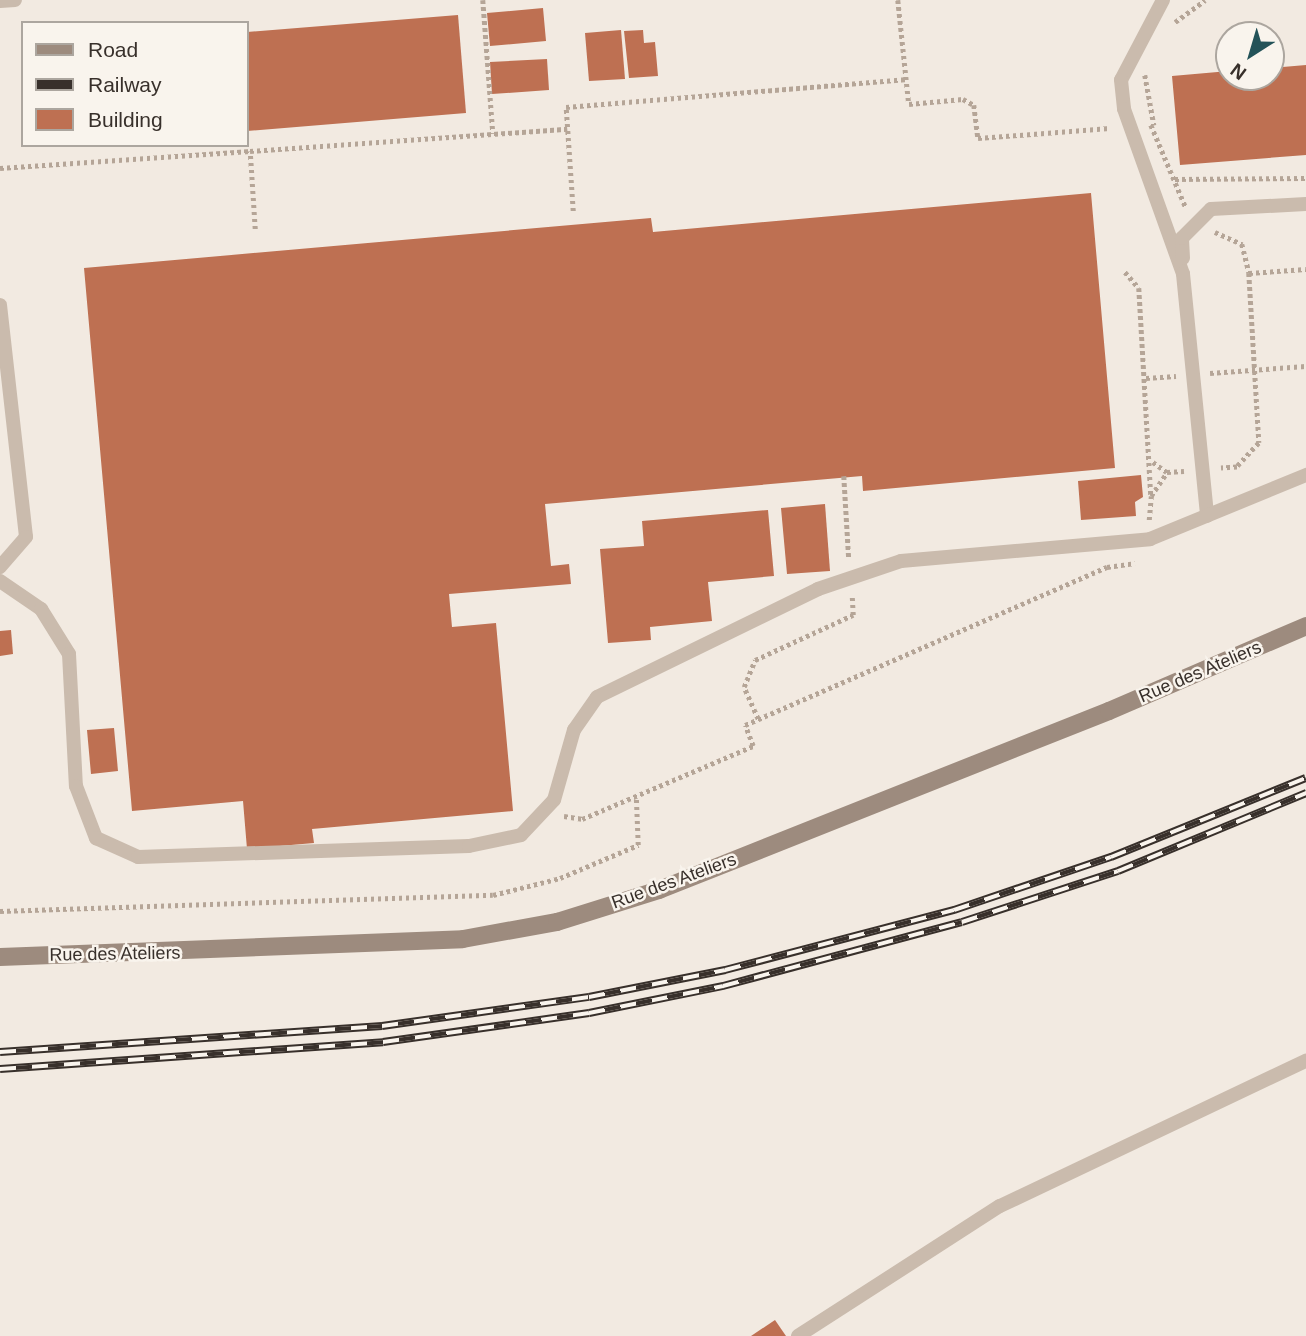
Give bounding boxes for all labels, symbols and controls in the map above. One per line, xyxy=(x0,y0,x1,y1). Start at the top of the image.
legend xyxy=(21,21,248,147)
north arrow xyxy=(1215,21,1285,91)
text: Road xyxy=(88,38,138,61)
text: N xyxy=(1226,59,1250,84)
text: Railway xyxy=(88,73,162,96)
text: Building xyxy=(88,108,163,131)
street label: Rue des Ateliers xyxy=(1135,636,1265,708)
street label: Rue des Ateliers xyxy=(608,848,740,914)
street label: Rue des Ateliers xyxy=(49,942,181,966)

